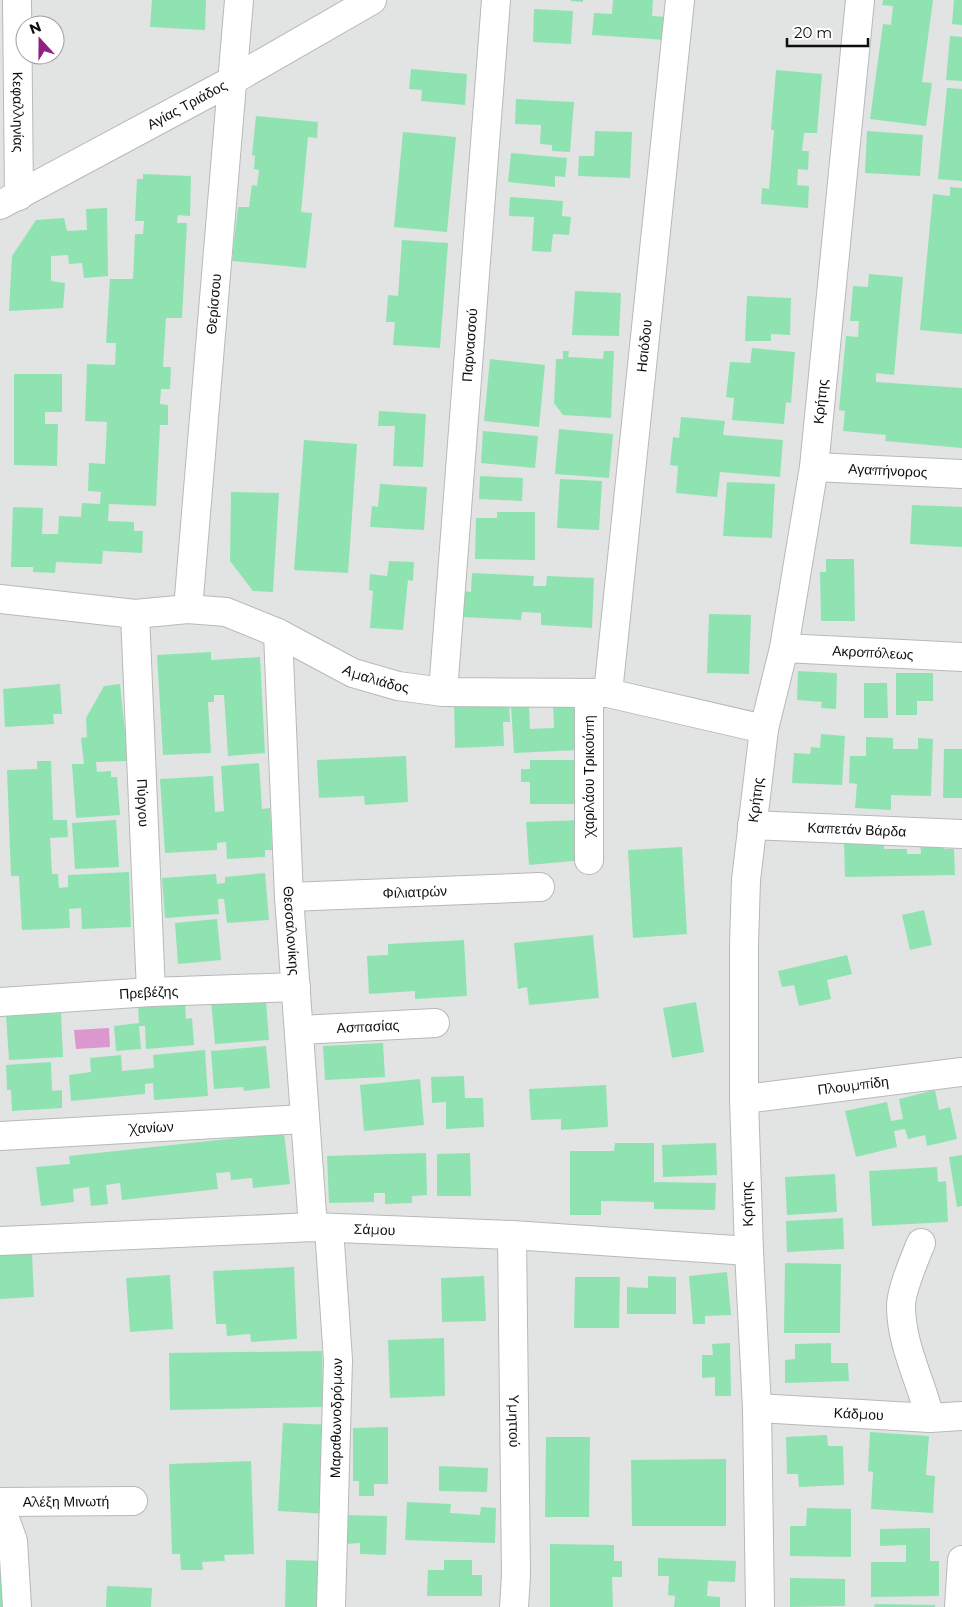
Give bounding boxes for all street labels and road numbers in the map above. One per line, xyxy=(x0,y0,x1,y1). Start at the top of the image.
street label: Κεφαλληνίας xyxy=(9,72,28,153)
street label: Αγίας Τριάδος xyxy=(144,76,230,133)
street label: Θερίσσου xyxy=(202,273,225,335)
street label: Παρνασσού xyxy=(458,307,481,383)
street label: Ησιόδου xyxy=(632,319,656,373)
street label: Κρήτης xyxy=(809,378,832,425)
street label: Αγαπήνορος xyxy=(848,460,928,481)
street label: Ακροπόλεως xyxy=(832,641,914,664)
street label: Αμαλιάδος xyxy=(340,660,410,696)
street label: Χαριλάου Τρικούπη xyxy=(580,715,598,839)
street label: Κρήτης xyxy=(744,776,767,823)
street label: Πύργου xyxy=(133,778,153,827)
street label: Καπετάν Βάρδα xyxy=(807,818,907,841)
street label: Φιλιατρών xyxy=(382,882,448,902)
street label: Θεσσαλονίκης xyxy=(280,886,304,976)
street label: Πρεβέζης xyxy=(119,982,179,1003)
street label: Ασπασίας xyxy=(336,1016,400,1037)
street label: Πλουμπίδη xyxy=(817,1072,890,1099)
street label: Χανίων xyxy=(127,1117,174,1138)
street label: Κρήτης xyxy=(737,1181,757,1227)
street label: Σάμου xyxy=(353,1220,396,1239)
street label: Μαραθωνοδρόμων xyxy=(326,1358,346,1478)
street label: Υμηττού xyxy=(505,1394,523,1448)
street label: Κάδμου xyxy=(833,1403,884,1424)
street label: Αλέξη Μινωτή xyxy=(23,1492,109,1511)

